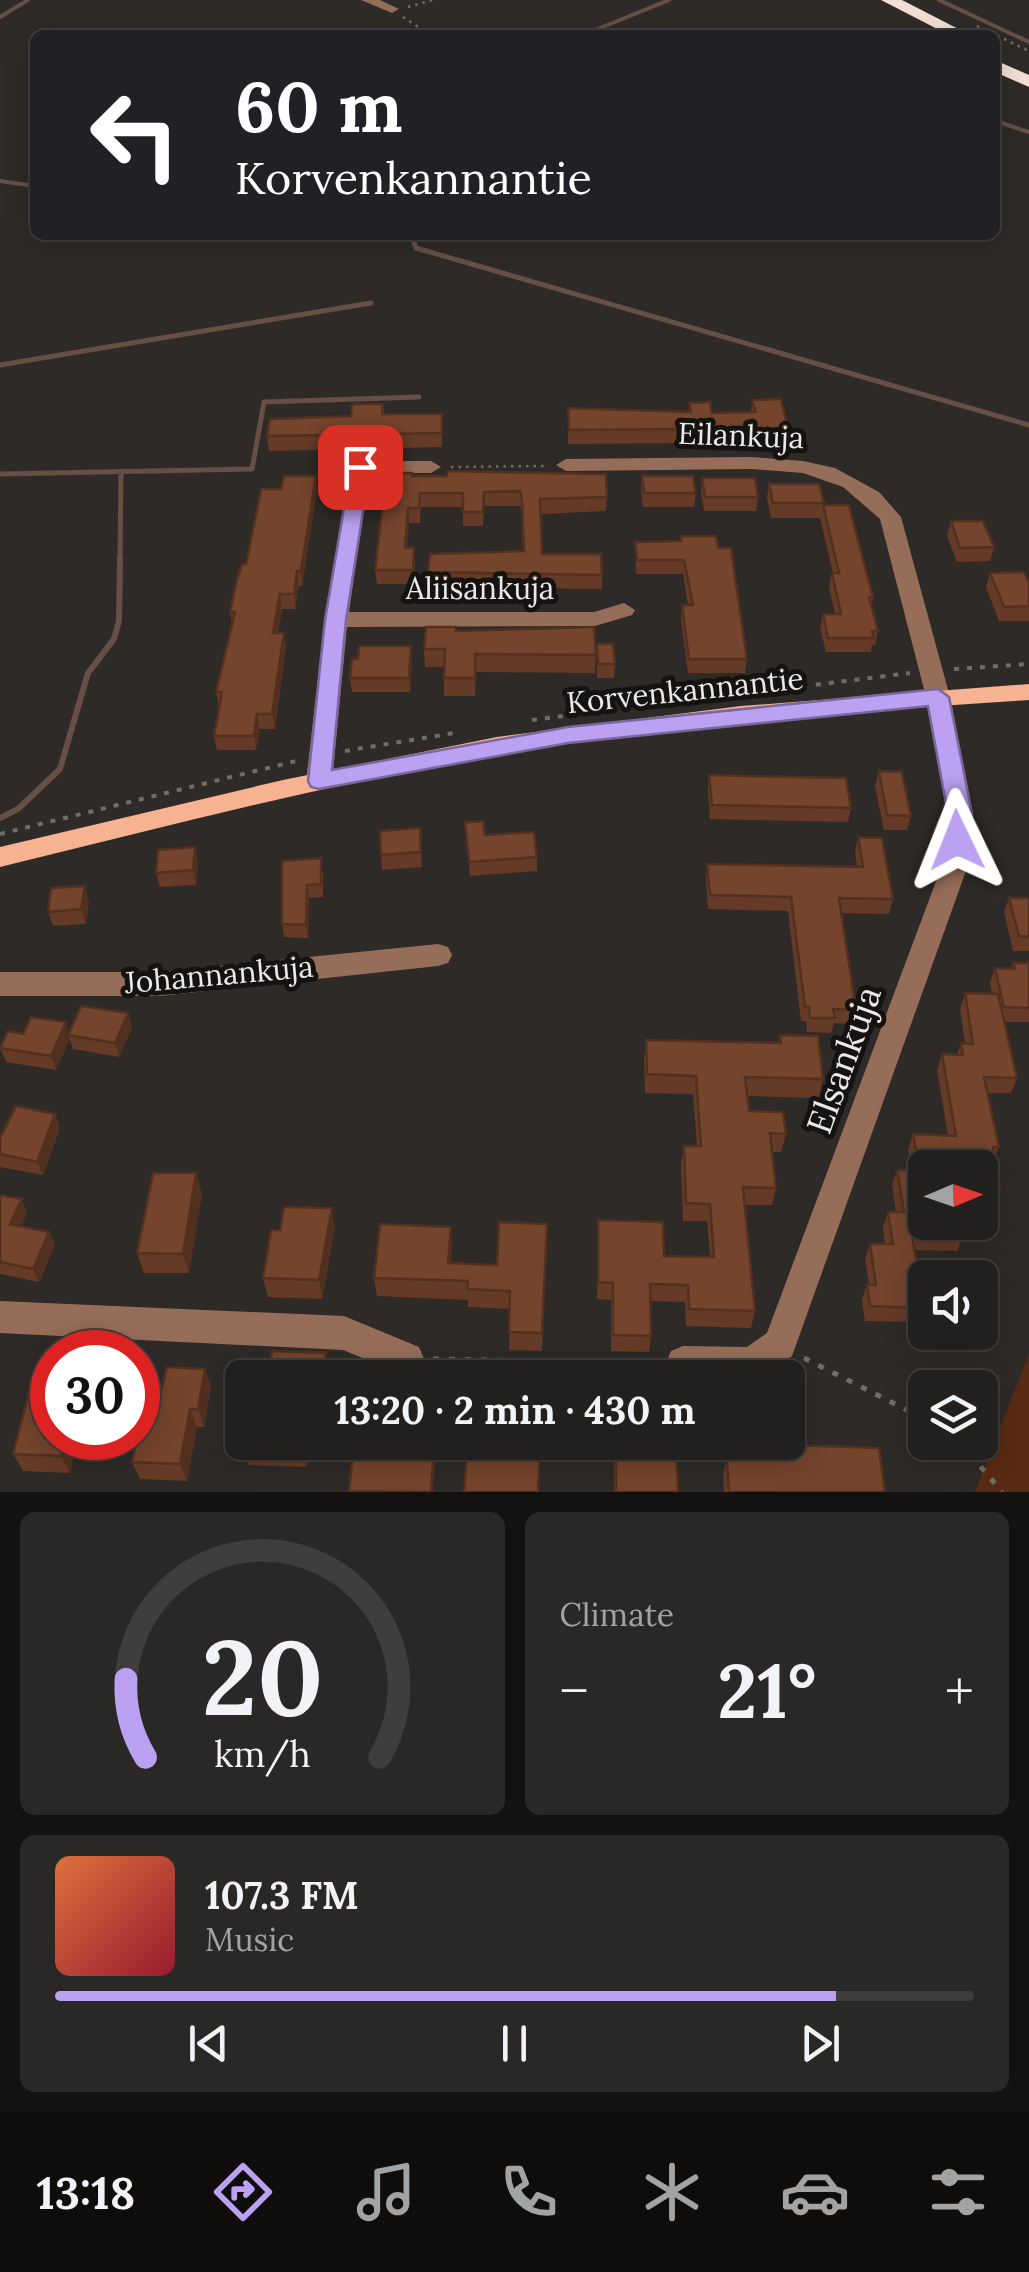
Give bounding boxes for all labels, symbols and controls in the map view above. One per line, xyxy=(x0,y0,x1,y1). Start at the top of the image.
text: 60 m xyxy=(235,62,403,151)
icon: left xyxy=(70,70,200,200)
text: Korvenkannantie xyxy=(235,149,592,206)
street label: Eilankuja xyxy=(677,414,805,457)
pin xyxy=(318,425,403,510)
icon: arrive xyxy=(333,440,388,495)
street label: Aliisankuja xyxy=(405,569,554,608)
street label: Korvenkannantie xyxy=(565,659,805,721)
position arrow xyxy=(905,788,1009,892)
street label: Johannankuja xyxy=(122,947,315,1002)
street label: Elsankuja xyxy=(796,980,891,1140)
north arrow xyxy=(908,1150,998,1240)
map controls xyxy=(908,1150,998,1460)
button: sound xyxy=(908,1260,998,1350)
speed limit sign: 30 xyxy=(30,1330,160,1460)
button: layers xyxy=(908,1370,998,1460)
text: 13:20 · 2 min · 430 m xyxy=(335,1386,695,1434)
text: Climate xyxy=(560,1594,674,1635)
text: 20 xyxy=(201,1610,323,1743)
text: 21° xyxy=(717,1643,816,1739)
text: − xyxy=(560,1656,589,1726)
text: + xyxy=(945,1656,974,1726)
text: km/h xyxy=(214,1731,311,1777)
text: 107.3 FM xyxy=(205,1871,359,1919)
text: Music xyxy=(205,1919,294,1960)
icon: previous xyxy=(181,2016,236,2071)
icon: pause xyxy=(487,2016,542,2071)
icon: next xyxy=(793,2016,848,2071)
icon: directions xyxy=(208,2157,278,2227)
icon: music xyxy=(351,2157,421,2227)
icon: phone xyxy=(494,2157,564,2227)
icon: climate xyxy=(637,2157,707,2227)
icon: car xyxy=(780,2157,850,2227)
icon: filters xyxy=(923,2157,993,2227)
text: 13:18 xyxy=(36,2164,135,2221)

